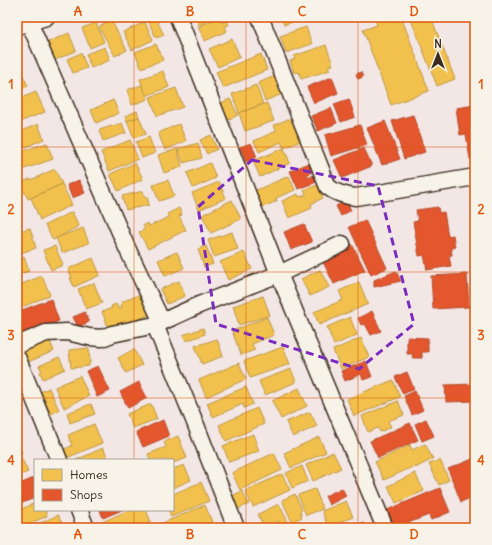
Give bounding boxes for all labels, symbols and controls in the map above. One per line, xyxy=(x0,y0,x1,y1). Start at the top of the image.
text: A xyxy=(74,3,83,20)
text: B xyxy=(186,3,195,20)
text: C xyxy=(298,3,307,20)
text: D xyxy=(409,3,419,20)
north arrow xyxy=(418,34,458,74)
text: N xyxy=(434,37,442,51)
text: 1 xyxy=(8,76,14,93)
text: 1 xyxy=(478,76,484,93)
text: 2 xyxy=(7,201,15,218)
text: 2 xyxy=(477,201,485,218)
text: 3 xyxy=(7,327,15,344)
text: 3 xyxy=(477,327,485,344)
text: 4 xyxy=(7,452,15,469)
text: 4 xyxy=(477,452,485,469)
legend xyxy=(34,459,174,511)
text: Homes xyxy=(70,467,108,482)
text: Shops xyxy=(70,487,103,502)
text: A xyxy=(74,526,83,543)
text: B xyxy=(186,526,195,543)
text: C xyxy=(298,526,307,543)
text: D xyxy=(409,526,419,543)

